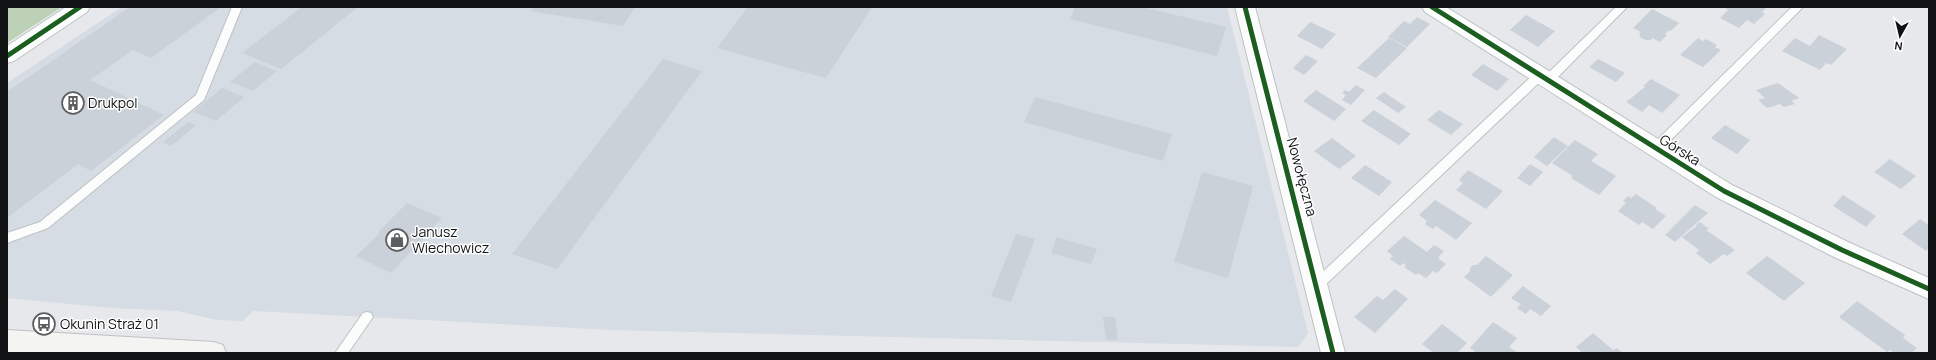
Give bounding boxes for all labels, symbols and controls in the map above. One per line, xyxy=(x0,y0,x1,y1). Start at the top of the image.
north arrow xyxy=(1880,16,1920,56)
text: N xyxy=(1893,38,1903,54)
building icon: Drukpol xyxy=(60,90,86,116)
place label: Drukpol xyxy=(88,93,138,112)
street label: Górska xyxy=(1656,130,1704,170)
street label: Nowołęczna xyxy=(1283,135,1322,218)
place label: Janusz Wiechowicz xyxy=(412,222,490,257)
shop icon: Janusz Wiechowicz xyxy=(384,227,410,253)
bus stop icon: Okunin Straż 01 xyxy=(31,311,57,337)
place label: Okunin Straż 01 xyxy=(60,314,159,333)

